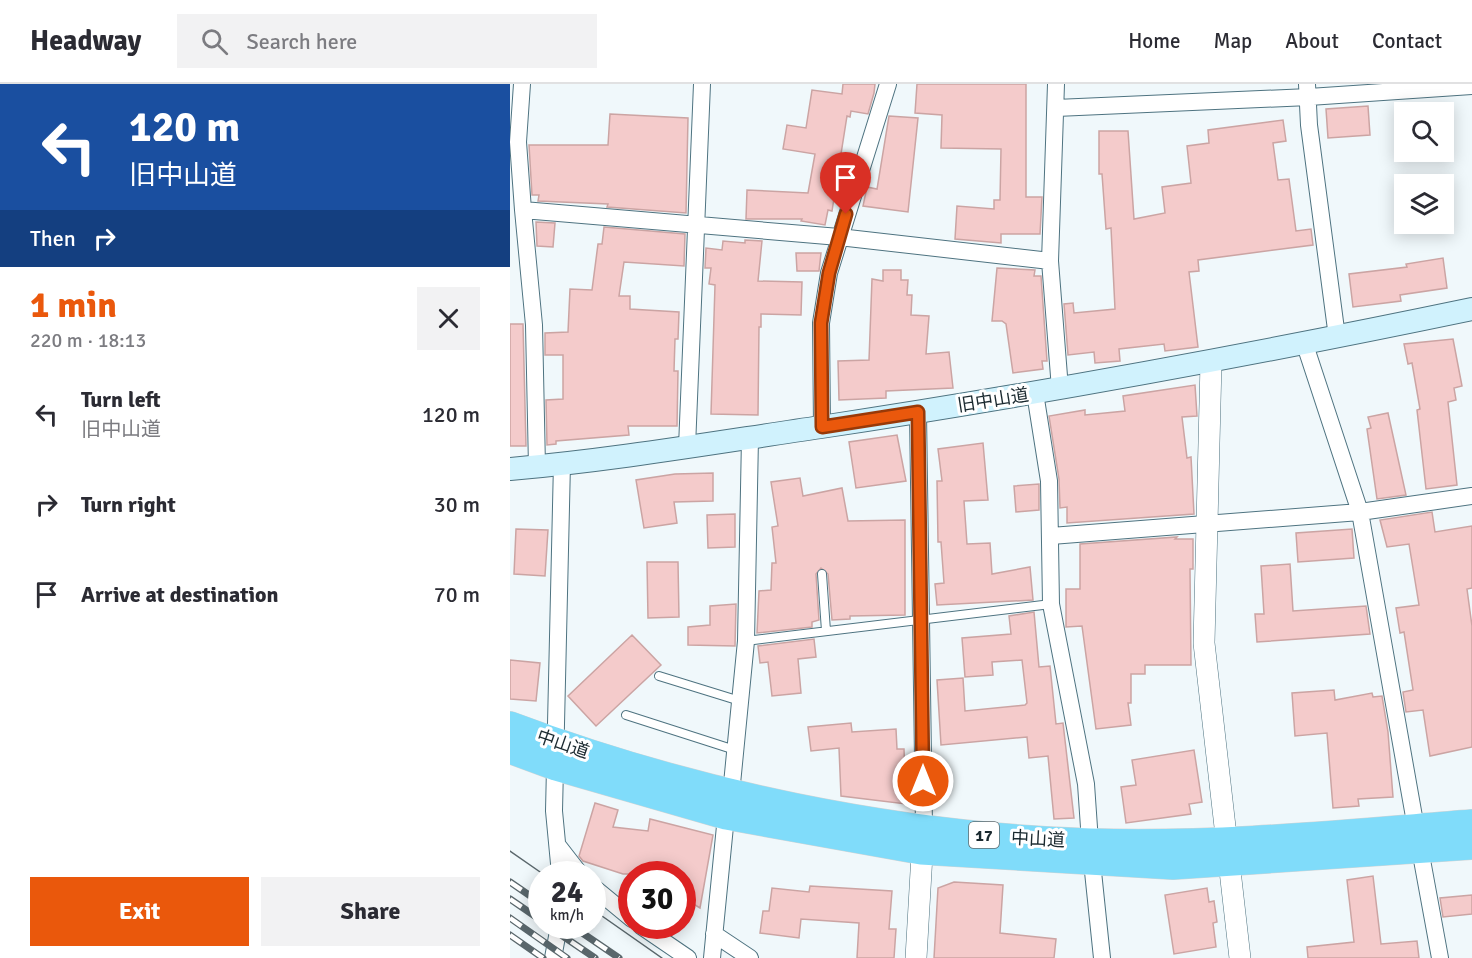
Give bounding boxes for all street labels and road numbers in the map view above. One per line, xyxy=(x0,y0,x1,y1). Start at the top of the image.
street label: 旧中山道 xyxy=(956,384,1030,416)
street label: 中山道 xyxy=(534,725,592,763)
road number: 17 xyxy=(969,822,999,848)
street label: 中山道 xyxy=(1010,827,1066,851)

